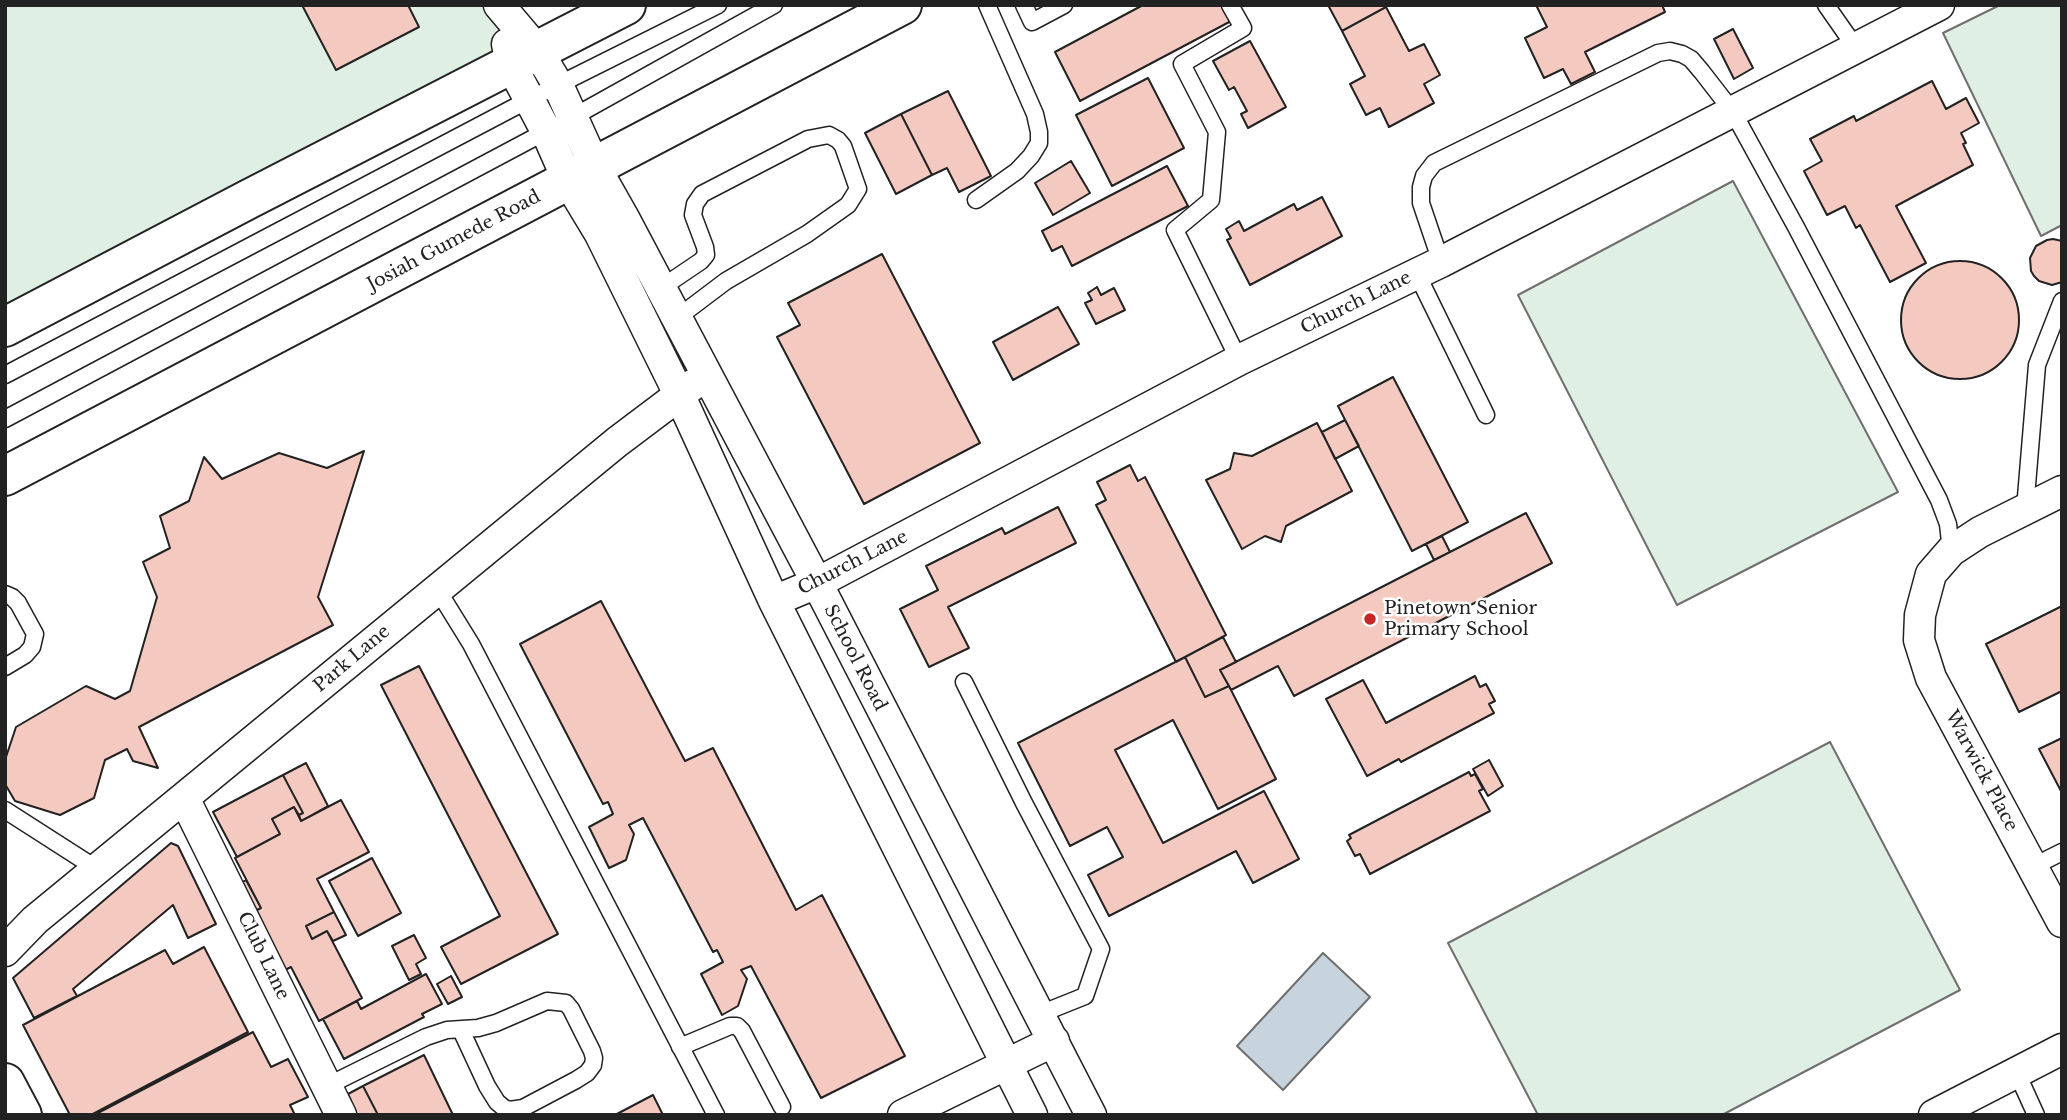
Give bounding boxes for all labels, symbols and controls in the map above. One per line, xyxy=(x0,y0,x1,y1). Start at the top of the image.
street label: Josiah Gumede Road xyxy=(364,186,544,296)
street label: Church Lane xyxy=(1297,267,1415,339)
street label: Church Lane xyxy=(795,526,911,600)
place label: Pinetown Senior Primary School xyxy=(1384,598,1537,640)
street label: School Road xyxy=(819,601,891,715)
marker: Pinetown Senior Primary School xyxy=(1362,611,1378,627)
street label: Park Lane xyxy=(310,621,394,697)
street label: Warwick Place xyxy=(1940,707,2022,835)
street label: Club Lane xyxy=(232,909,294,1003)

